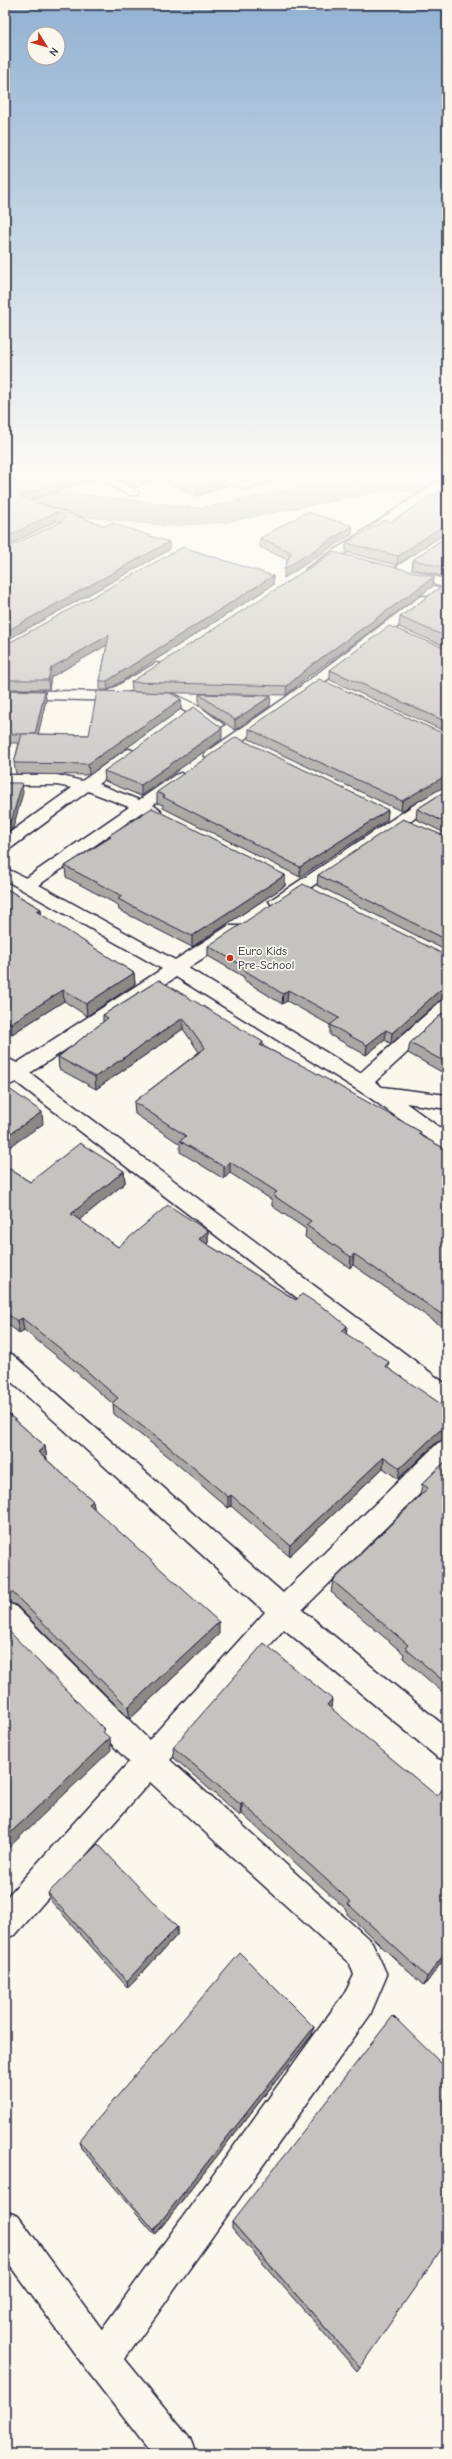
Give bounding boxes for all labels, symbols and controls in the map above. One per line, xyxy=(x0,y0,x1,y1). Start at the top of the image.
north arrow xyxy=(26,26,66,66)
text: N xyxy=(46,45,61,58)
place label: Euro Kids Pre-School xyxy=(238,944,294,972)
marker: Euro Kids Pre-School xyxy=(225,953,235,963)

